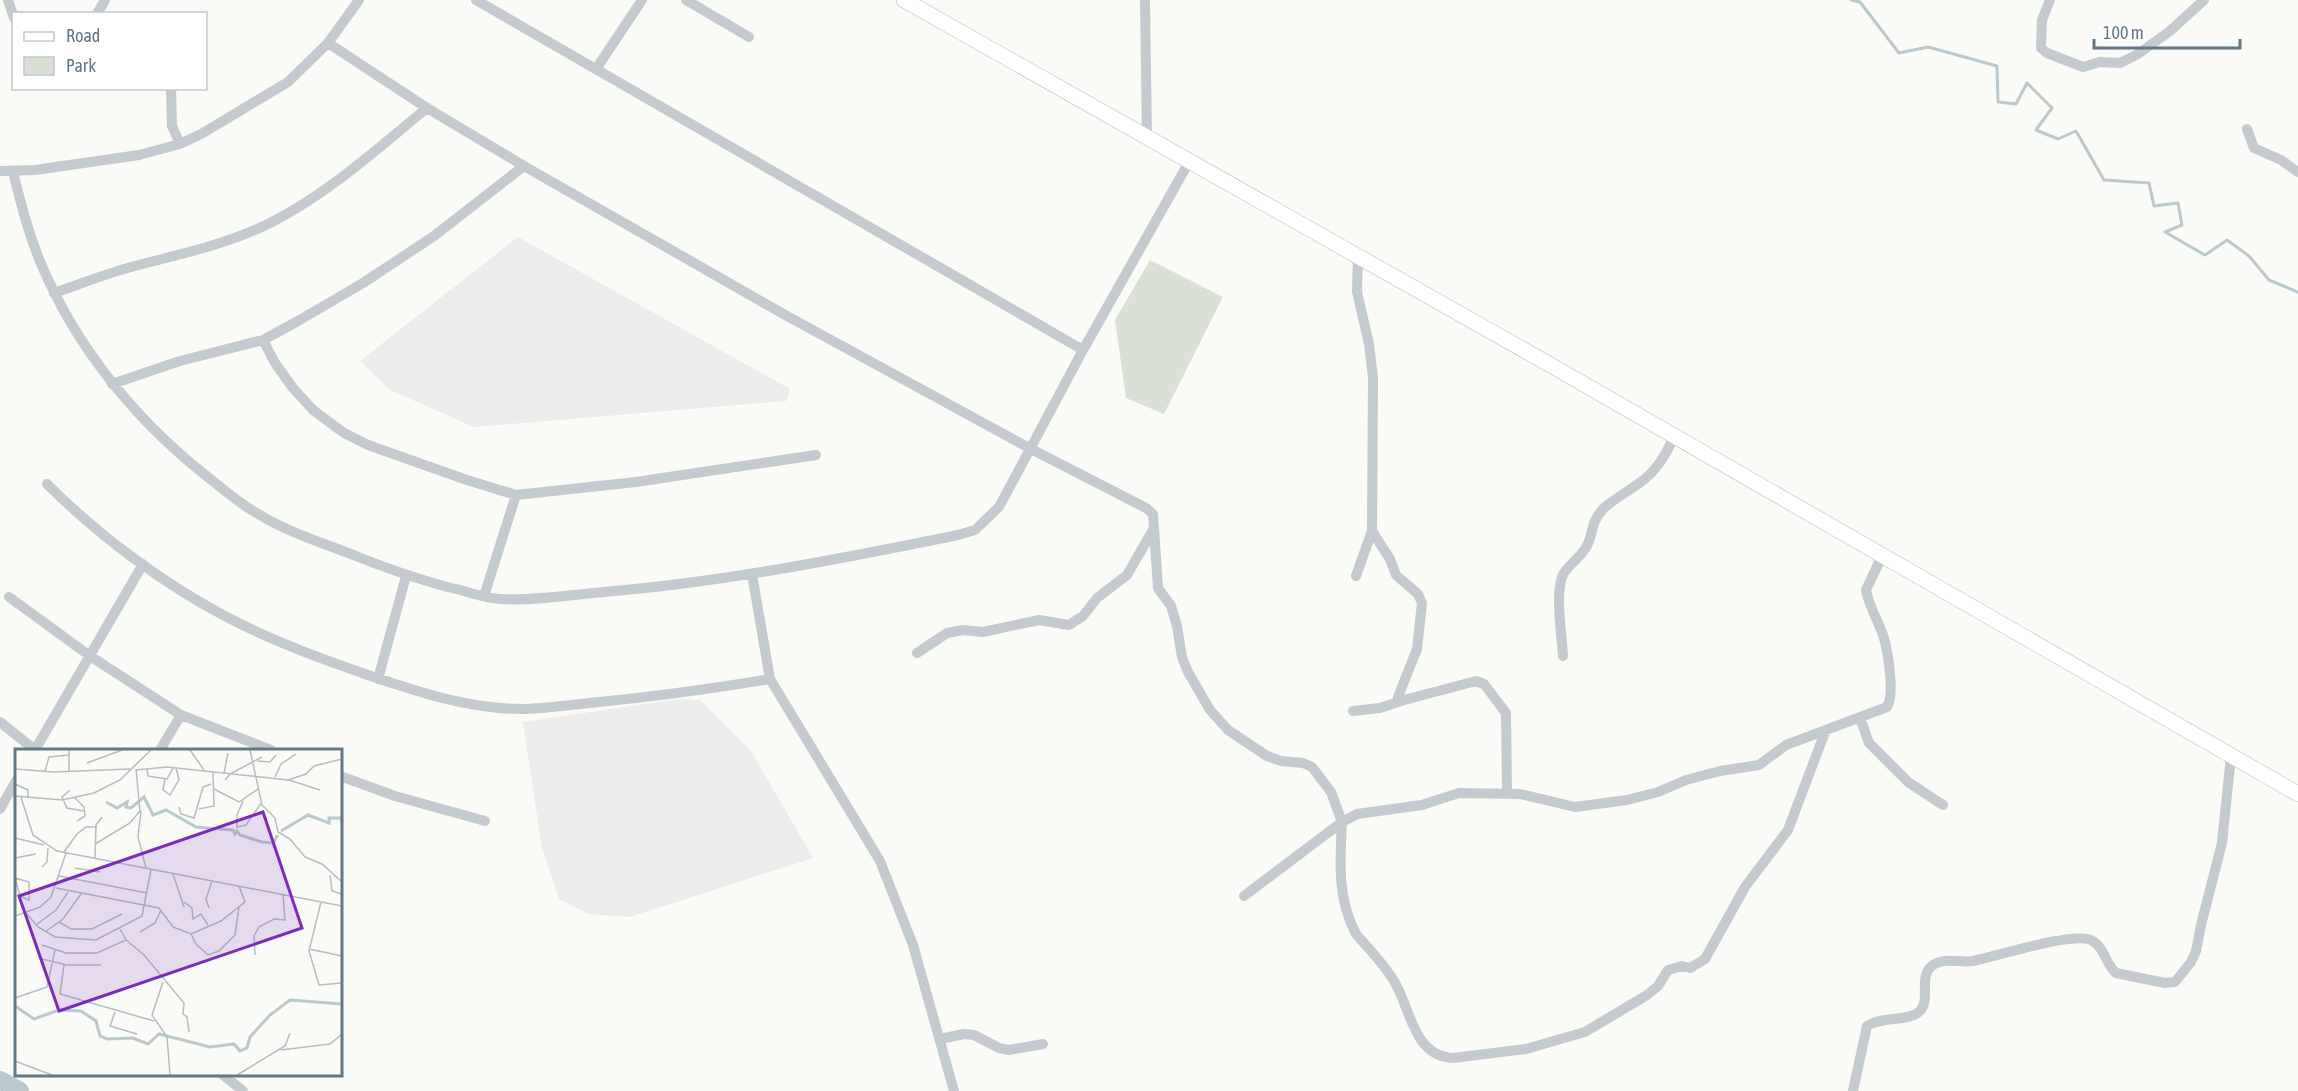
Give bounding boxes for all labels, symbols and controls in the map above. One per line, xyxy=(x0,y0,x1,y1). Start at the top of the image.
legend xyxy=(12,12,207,90)
scale bar xyxy=(2094,12,2240,50)
text: 100 m xyxy=(2103,22,2144,43)
text: Road xyxy=(66,25,100,46)
text: Park xyxy=(66,55,96,76)
inset map xyxy=(15,749,342,1076)

